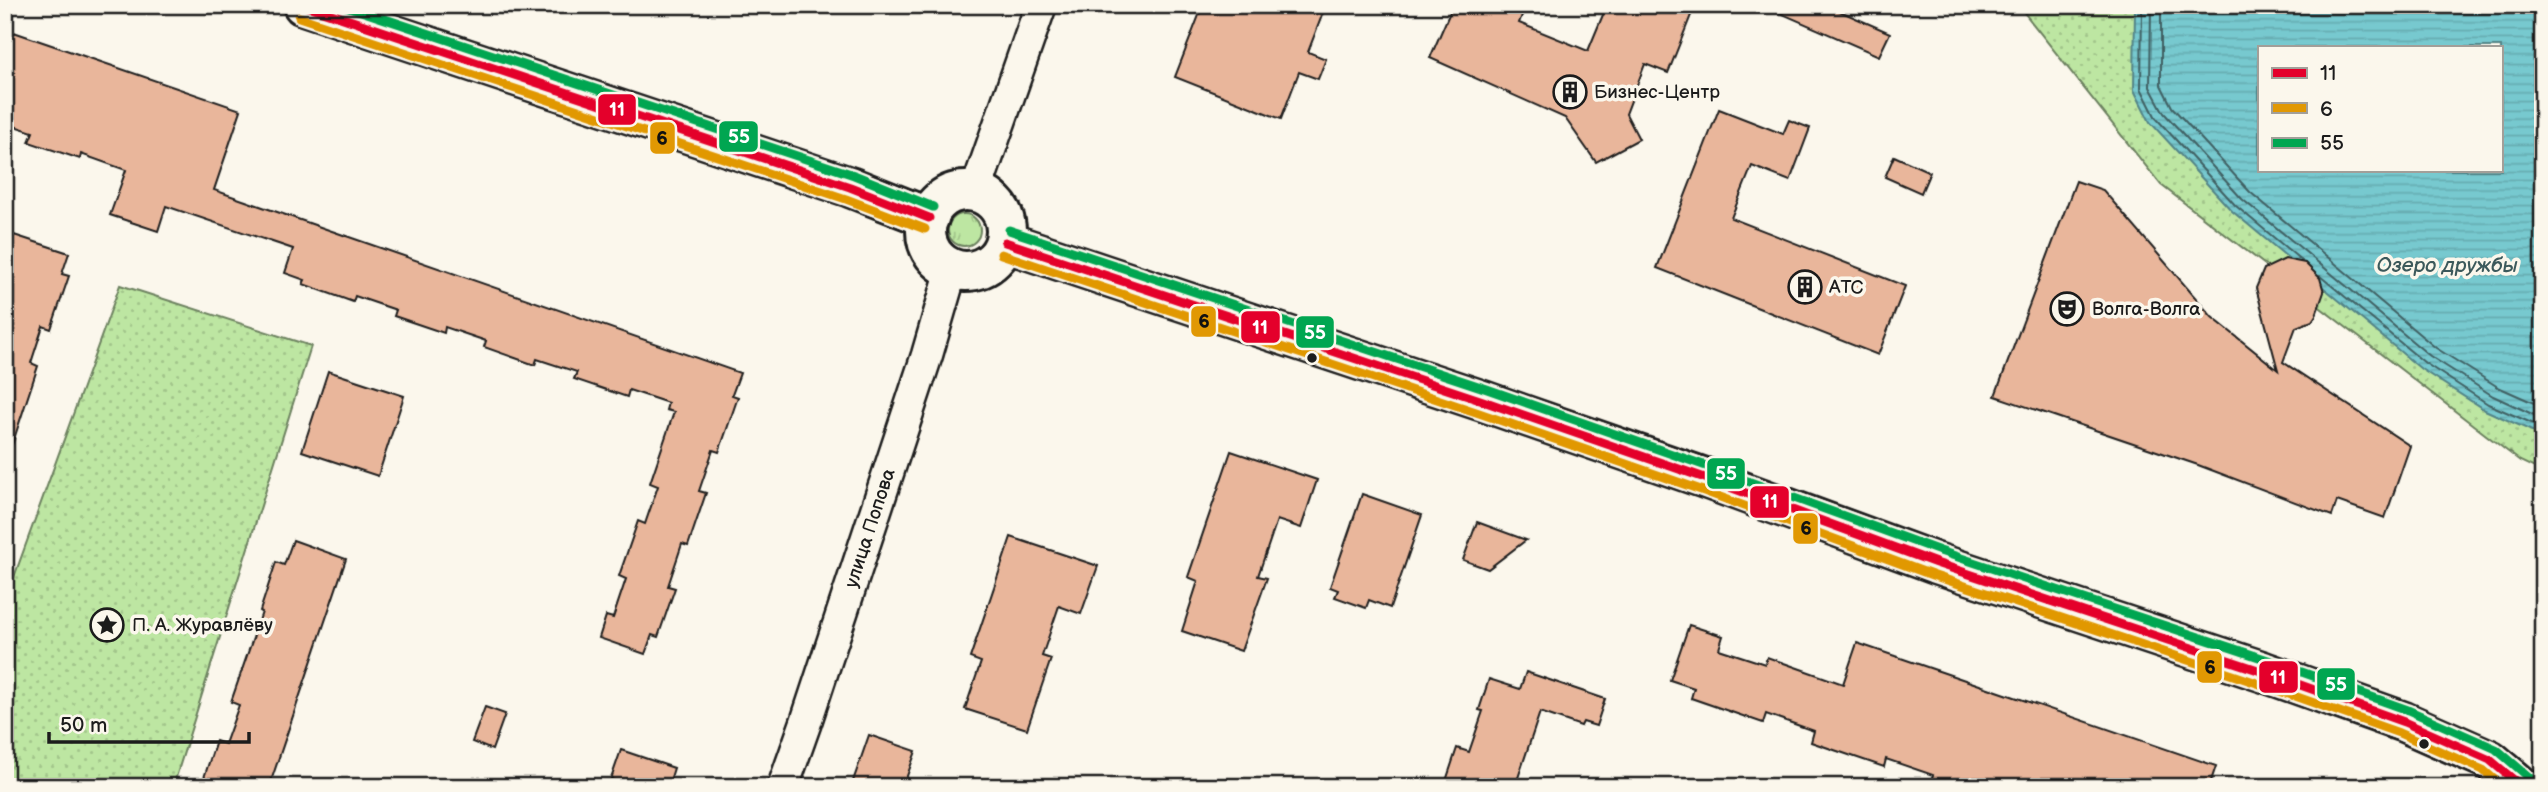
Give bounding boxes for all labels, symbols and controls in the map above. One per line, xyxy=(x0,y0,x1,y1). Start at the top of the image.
legend xyxy=(2258,46,2502,172)
text: 11 xyxy=(2320,61,2336,86)
building icon: Бизнес-Центр xyxy=(1551,73,1589,111)
place label: Бизнес-Центр xyxy=(1594,81,1720,104)
line badge: 11 xyxy=(597,93,637,126)
text: 6 xyxy=(2320,97,2333,122)
text: 11 xyxy=(609,99,625,122)
line badge: 55 xyxy=(718,120,759,153)
line badge: 6 xyxy=(649,121,676,155)
text: 55 xyxy=(728,126,750,149)
text: 6 xyxy=(656,128,668,151)
text: 55 xyxy=(2320,131,2344,156)
water label: Озеро дружбы xyxy=(2377,253,2517,278)
building icon: АТС xyxy=(1786,268,1824,306)
place label: АТС xyxy=(1828,276,1864,299)
theatre icon: Волга-Волга xyxy=(2048,290,2086,328)
place label: Волга-Волга xyxy=(2092,298,2201,321)
line badge: 6 xyxy=(1190,305,1217,338)
line badge: 11 xyxy=(1240,310,1281,344)
text: 6 xyxy=(1198,311,1210,334)
line badge: 55 xyxy=(1295,315,1335,349)
text: 11 xyxy=(1252,317,1268,340)
text: 55 xyxy=(1304,322,1326,345)
unlabelled marker xyxy=(1305,351,1319,365)
line badge: 55 xyxy=(1706,457,1746,490)
text: 55 xyxy=(1715,463,1737,486)
street label: улица Попова xyxy=(840,466,900,591)
line badge: 11 xyxy=(1749,485,1790,519)
text: 11 xyxy=(1762,491,1778,514)
line badge: 6 xyxy=(1792,512,1819,545)
text: 6 xyxy=(1800,518,1812,541)
place icon: П. А. Журавлёву xyxy=(88,606,126,644)
place label: П. А. Журавлёву xyxy=(132,614,273,637)
line badge: 6 xyxy=(2196,650,2223,684)
text: 6 xyxy=(2204,657,2216,680)
line badge: 11 xyxy=(2258,660,2299,694)
text: 11 xyxy=(2270,667,2286,690)
line badge: 55 xyxy=(2316,667,2356,701)
text: 55 xyxy=(2325,674,2347,697)
scale bar xyxy=(49,701,248,745)
text: 50 m xyxy=(60,713,107,738)
unlabelled marker xyxy=(2417,737,2431,751)

